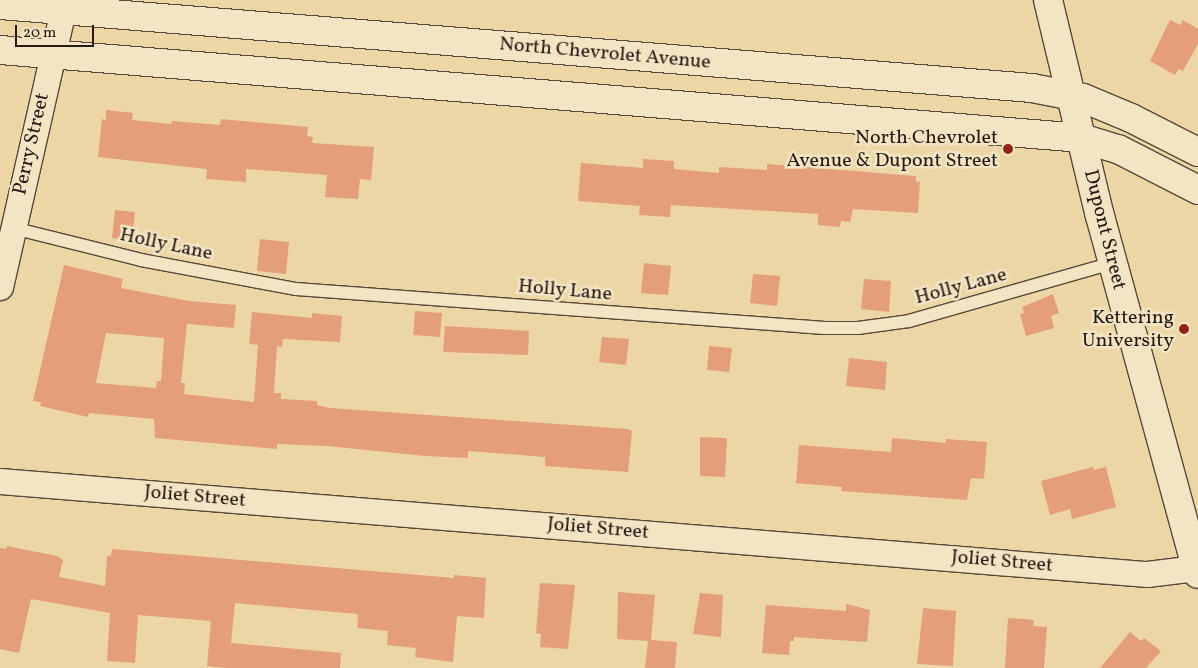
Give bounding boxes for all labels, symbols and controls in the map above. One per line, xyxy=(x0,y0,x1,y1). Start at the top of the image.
scale bar xyxy=(18,15,96,47)
text: 20 m xyxy=(23,23,56,44)
street label: North Chevrolet Avenue xyxy=(498,33,712,75)
street label: Perry Street xyxy=(9,90,55,198)
place label: North Chevrolet Avenue & Dupont Street xyxy=(786,126,998,173)
marker: North Chevrolet Avenue & Dupont Street xyxy=(1002,143,1014,155)
street label: Dupont Street xyxy=(1077,167,1131,293)
street label: Holly Lane xyxy=(117,223,215,267)
street label: Holly Lane xyxy=(912,263,1010,311)
street label: Holly Lane xyxy=(517,275,613,307)
place label: Kettering University xyxy=(1082,306,1174,353)
marker: Kettering University xyxy=(1178,323,1190,335)
street label: Joliet Street xyxy=(143,481,247,513)
street label: Joliet Street xyxy=(546,513,650,545)
street label: Joliet Street xyxy=(950,546,1054,578)

